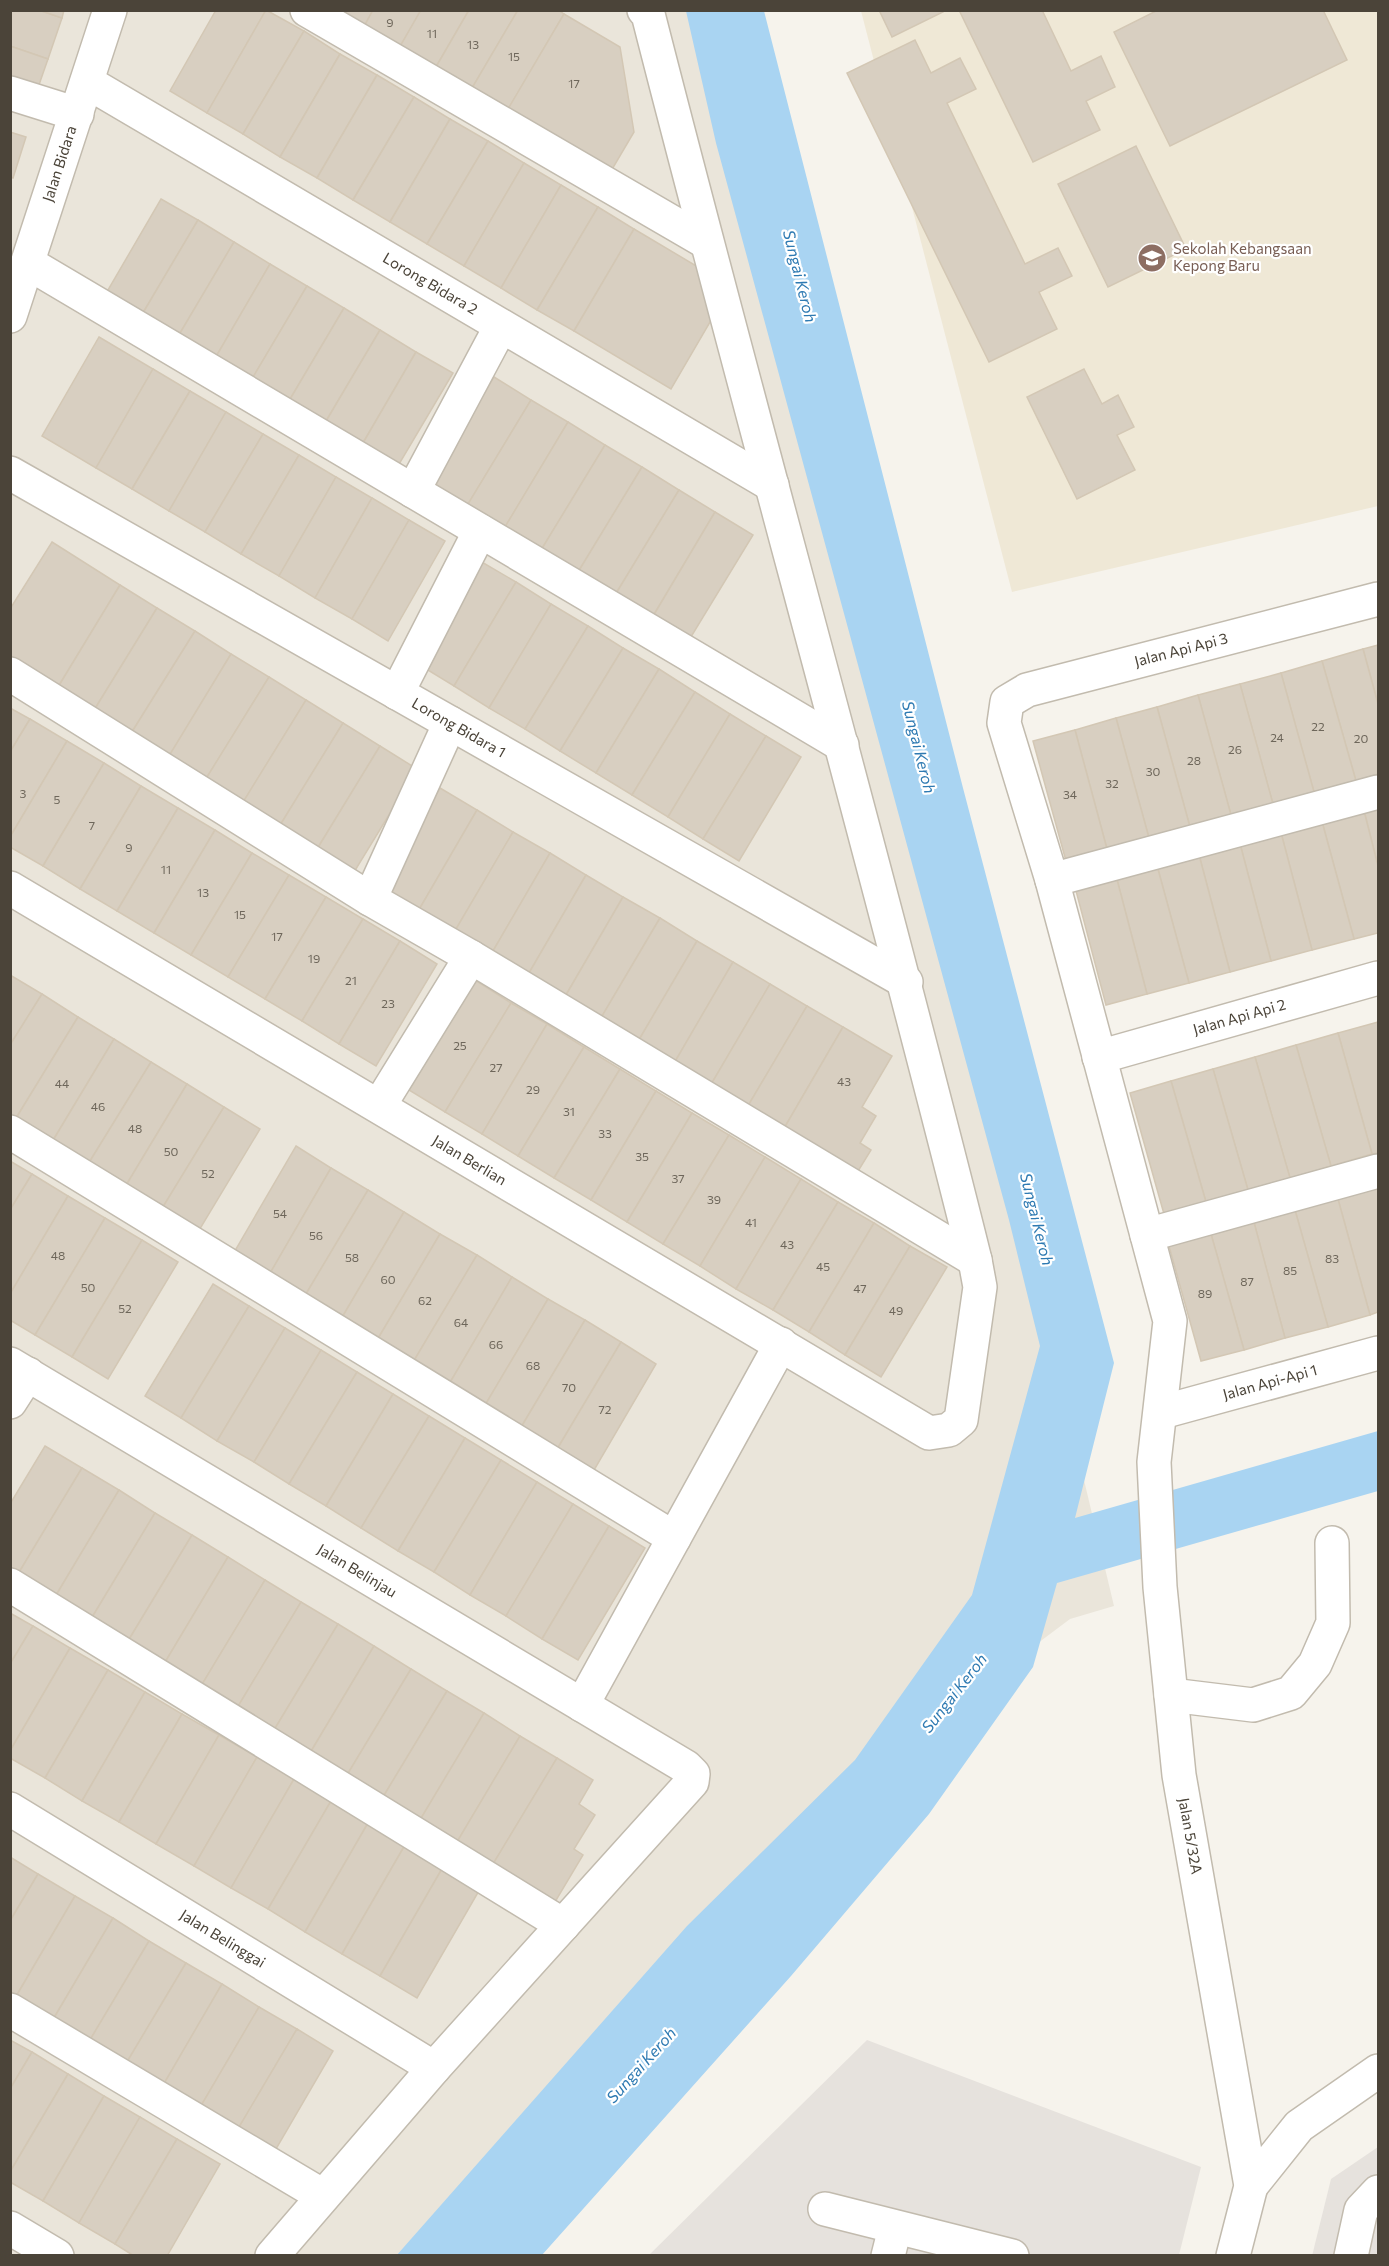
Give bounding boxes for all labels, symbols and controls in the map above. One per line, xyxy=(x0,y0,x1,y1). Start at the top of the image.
house number: 9 xyxy=(386,15,394,29)
house number: 11 xyxy=(427,26,437,40)
house number: 13 xyxy=(467,37,479,51)
house number: 15 xyxy=(508,49,520,63)
house number: 17 xyxy=(568,76,580,90)
street label: Jalan Bidara xyxy=(38,123,80,204)
water label: Sungai Keroh xyxy=(780,228,821,324)
place label: Sekolah Kebangsaan Kepong Baru xyxy=(1173,239,1312,274)
school or university icon: Sekolah Kebangsaan Kepong Baru xyxy=(1136,242,1168,274)
street label: Lorong Bidara 2 xyxy=(380,248,481,318)
street label: Jalan Api Api 3 xyxy=(1132,628,1230,670)
street label: Lorong Bidara 1 xyxy=(409,693,509,761)
water label: Sungai Keroh xyxy=(899,699,940,795)
house number: 22 xyxy=(1311,719,1325,733)
house number: 24 xyxy=(1270,730,1284,744)
house number: 20 xyxy=(1354,731,1368,745)
house number: 26 xyxy=(1228,742,1242,756)
house number: 28 xyxy=(1187,753,1201,767)
house number: 30 xyxy=(1146,764,1161,778)
house number: 32 xyxy=(1105,776,1119,790)
house number: 3 xyxy=(20,786,27,800)
house number: 34 xyxy=(1063,787,1077,801)
house number: 5 xyxy=(54,792,61,806)
house number: 7 xyxy=(89,818,95,832)
house number: 9 xyxy=(125,840,133,854)
house number: 11 xyxy=(161,862,171,876)
house number: 13 xyxy=(197,885,209,899)
house number: 15 xyxy=(234,907,246,921)
house number: 17 xyxy=(271,929,283,943)
house number: 19 xyxy=(308,951,320,965)
house number: 21 xyxy=(345,973,357,987)
street label: Jalan Api Api 2 xyxy=(1191,995,1288,1038)
house number: 23 xyxy=(381,996,395,1010)
house number: 25 xyxy=(453,1038,467,1052)
house number: 27 xyxy=(490,1060,502,1074)
house number: 43 xyxy=(837,1074,851,1088)
house number: 44 xyxy=(55,1076,69,1090)
house number: 29 xyxy=(526,1082,540,1096)
house number: 46 xyxy=(91,1099,105,1113)
house number: 31 xyxy=(563,1104,575,1118)
house number: 48 xyxy=(128,1121,142,1135)
house number: 33 xyxy=(598,1126,612,1140)
street label: Jalan Berlian xyxy=(429,1131,510,1188)
house number: 50 xyxy=(164,1144,179,1158)
house number: 35 xyxy=(635,1149,649,1163)
house number: 52 xyxy=(201,1166,215,1180)
house number: 37 xyxy=(671,1171,685,1185)
water label: Sungai Keroh xyxy=(1017,1171,1058,1267)
house number: 39 xyxy=(707,1192,721,1206)
house number: 54 xyxy=(273,1206,287,1220)
house number: 41 xyxy=(745,1215,757,1229)
house number: 56 xyxy=(309,1228,323,1242)
house number: 43 xyxy=(780,1237,794,1251)
house number: 48 xyxy=(51,1248,65,1262)
house number: 58 xyxy=(345,1250,359,1264)
house number: 83 xyxy=(1325,1251,1339,1265)
house number: 45 xyxy=(816,1259,830,1273)
house number: 85 xyxy=(1283,1263,1297,1277)
house number: 60 xyxy=(380,1272,396,1286)
house number: 87 xyxy=(1240,1274,1254,1288)
house number: 50 xyxy=(81,1280,96,1294)
house number: 47 xyxy=(853,1281,867,1295)
house number: 89 xyxy=(1198,1286,1212,1300)
house number: 62 xyxy=(418,1293,432,1307)
house number: 52 xyxy=(118,1301,132,1315)
house number: 49 xyxy=(889,1303,903,1317)
house number: 64 xyxy=(454,1315,468,1329)
house number: 66 xyxy=(489,1337,503,1351)
house number: 68 xyxy=(526,1358,540,1372)
street label: Jalan Api-Api 1 xyxy=(1221,1360,1319,1403)
house number: 70 xyxy=(562,1380,576,1394)
house number: 72 xyxy=(599,1402,612,1416)
street label: Jalan Belinjau xyxy=(315,1539,401,1601)
water label: Sungai Keroh xyxy=(917,1649,990,1736)
street label: Jalan 5/32A xyxy=(1175,1796,1207,1876)
street label: Jalan Belinggai xyxy=(177,1905,269,1971)
water label: Sungai Keroh xyxy=(602,2023,679,2106)

